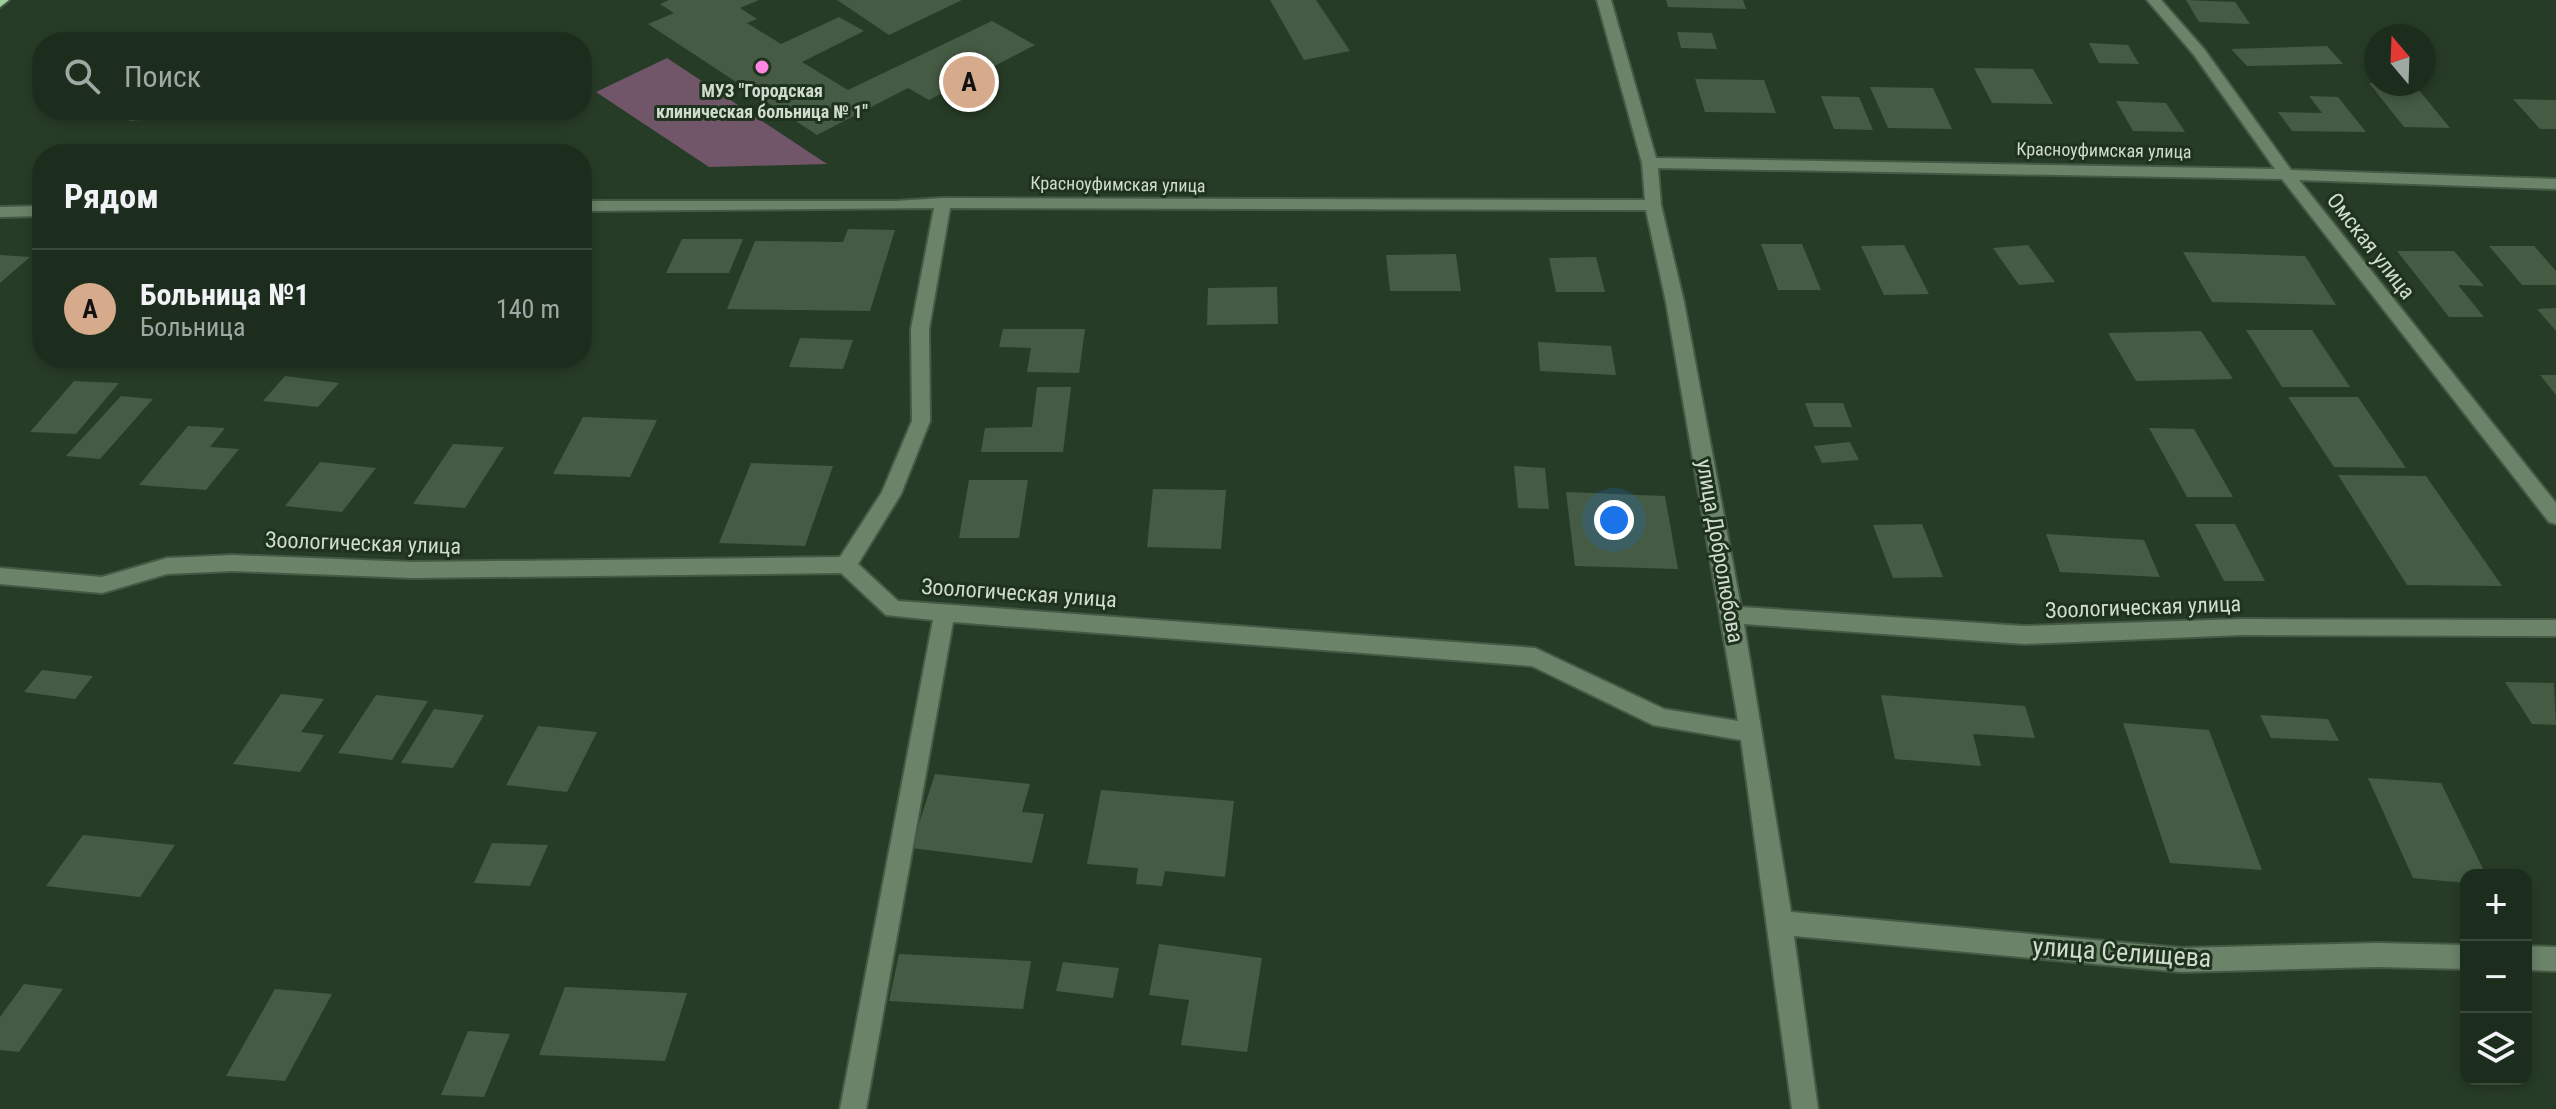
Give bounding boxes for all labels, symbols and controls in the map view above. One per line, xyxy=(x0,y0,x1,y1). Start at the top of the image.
north arrow xyxy=(2364,24,2436,96)
search box xyxy=(32,32,592,120)
pin: A xyxy=(943,52,995,112)
icon: search xyxy=(60,54,104,98)
marker: МУЗ "Городская клиническая больница № 1" xyxy=(753,58,771,76)
text: Поиск xyxy=(124,59,201,94)
place label: МУЗ "Городская клиническая больница № 1" xyxy=(656,80,868,122)
street label: Красноуфимская улица xyxy=(2016,138,2192,162)
street label: Красноуфимская улица xyxy=(1030,172,1206,196)
text: Рядом xyxy=(64,176,159,216)
street label: Омская улица xyxy=(2322,188,2420,304)
text: Больница №1 xyxy=(140,277,309,312)
text: A xyxy=(82,294,98,324)
text: 140 m xyxy=(496,294,560,324)
text: Больница xyxy=(140,312,245,342)
street label: улица Добролюбова xyxy=(1692,457,1748,645)
your location xyxy=(1594,500,1634,540)
street label: Зоологическая улица xyxy=(265,527,461,559)
street label: Зоологическая улица xyxy=(920,574,1118,612)
street label: Зоологическая улица xyxy=(2045,591,2241,623)
map controls xyxy=(2460,869,2532,1085)
button: + xyxy=(2460,869,2532,941)
street label: улица Селищева xyxy=(2032,931,2212,973)
button: − xyxy=(2460,941,2532,1013)
button: layers xyxy=(2460,1013,2532,1085)

